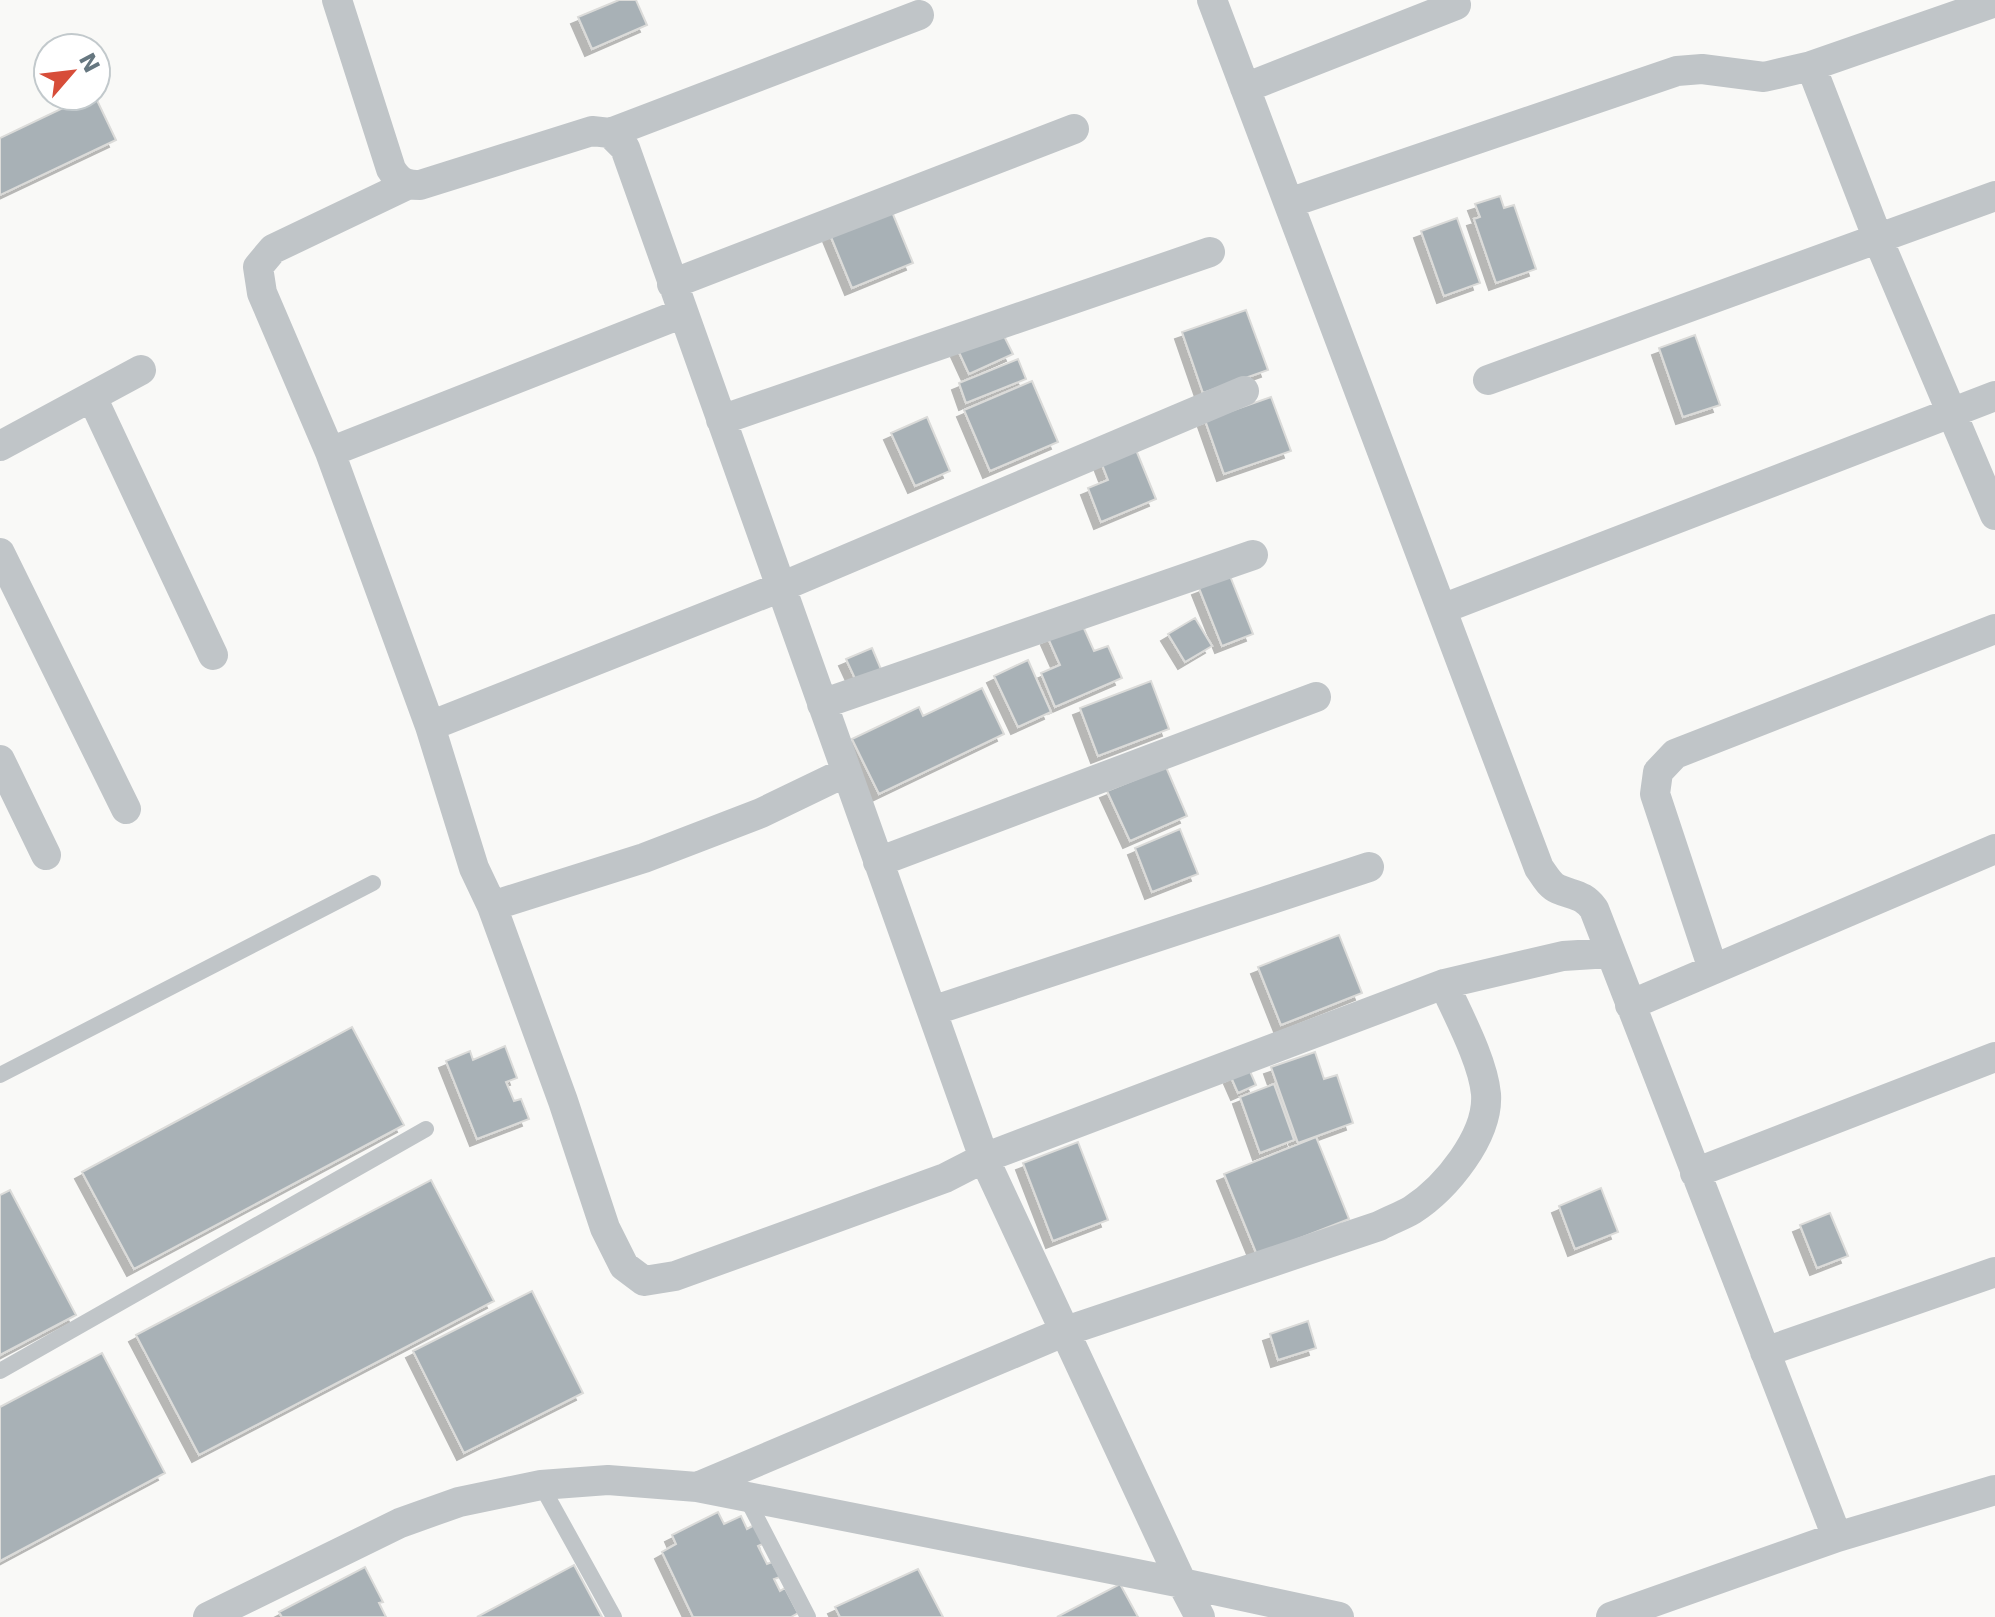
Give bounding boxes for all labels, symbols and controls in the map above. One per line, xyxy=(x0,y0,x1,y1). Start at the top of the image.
north arrow xyxy=(32,32,112,112)
text: N xyxy=(74,49,105,77)

